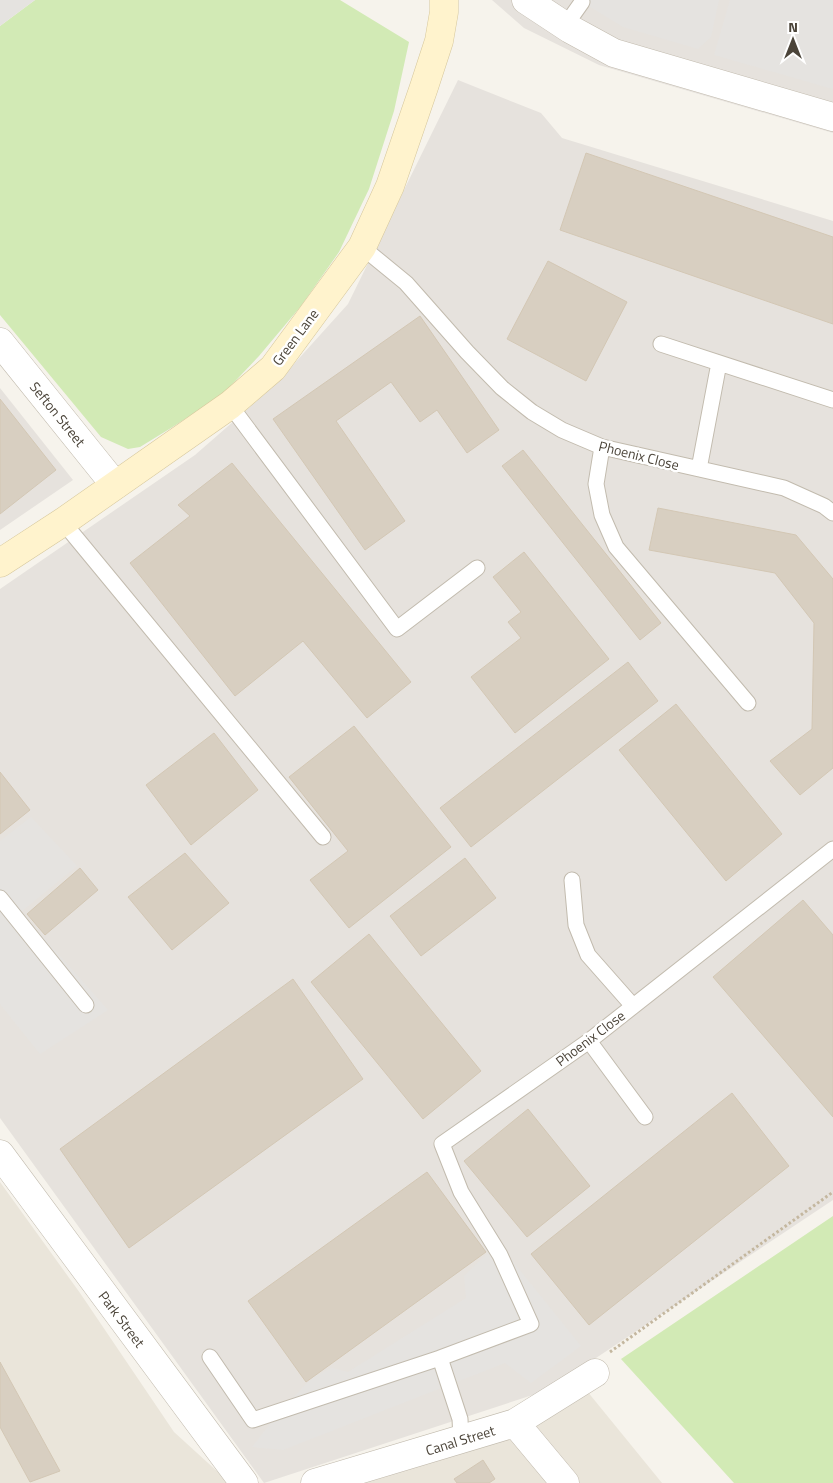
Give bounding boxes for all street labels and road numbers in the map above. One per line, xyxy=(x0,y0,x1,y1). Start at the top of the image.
street label: Green Lane xyxy=(267,304,323,370)
street label: Sefton Street xyxy=(25,377,91,451)
street label: Phoenix Close xyxy=(597,435,681,475)
street label: Phoenix Close xyxy=(551,1005,629,1071)
street label: Park Street xyxy=(94,1286,150,1352)
street label: Canal Street xyxy=(423,1419,497,1461)

